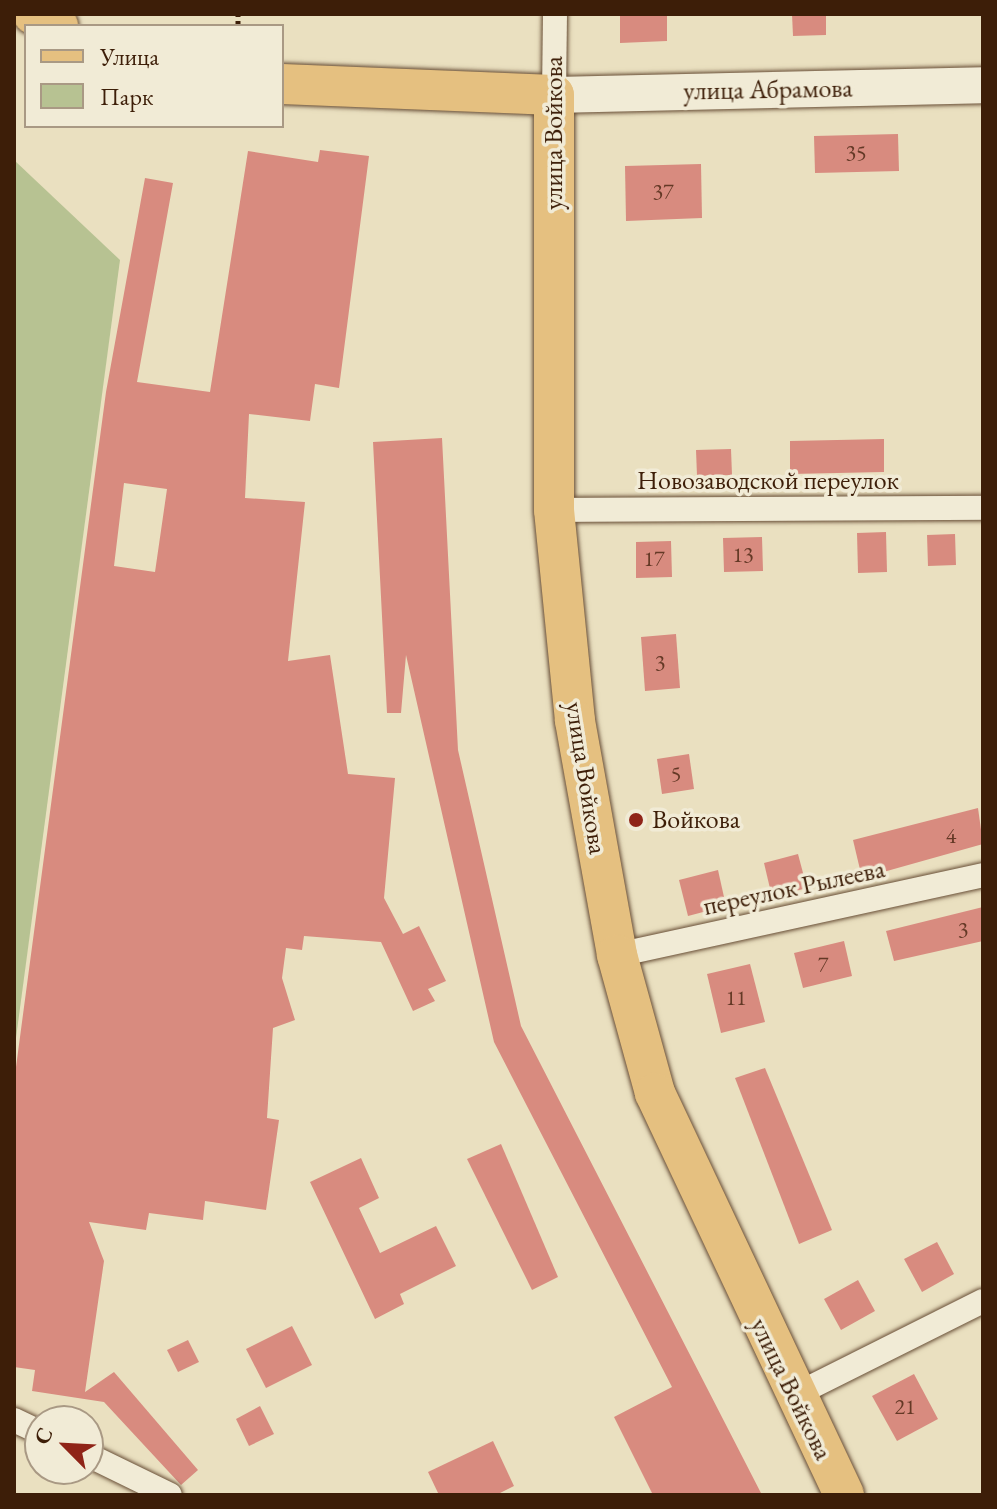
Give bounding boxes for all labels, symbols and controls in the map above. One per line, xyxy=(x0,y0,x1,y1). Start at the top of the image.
legend xyxy=(24,24,284,128)
text: Улица xyxy=(100,41,159,72)
street label: улица Войкова xyxy=(538,56,570,210)
street label: улица Абрамова xyxy=(683,73,853,107)
text: Парк xyxy=(100,81,153,112)
house number: 35 xyxy=(845,140,867,166)
house number: 37 xyxy=(652,179,674,205)
street label: Новозаводской переулок xyxy=(637,465,899,497)
house number: 13 xyxy=(732,542,754,568)
house number: 17 xyxy=(643,546,665,572)
house number: 3 xyxy=(655,650,665,676)
street label: улица Войкова xyxy=(559,700,613,856)
house number: 5 xyxy=(671,761,681,787)
place label: Войкова xyxy=(652,804,740,836)
marker: Войкова xyxy=(627,811,645,829)
house number: 4 xyxy=(946,823,956,849)
street label: переулок Рылеева xyxy=(700,854,888,922)
house number: 3 xyxy=(958,917,968,943)
house number: 7 xyxy=(818,952,828,978)
house number: 11 xyxy=(725,985,747,1011)
street label: улица Войкова xyxy=(743,1313,839,1465)
house number: 21 xyxy=(894,1394,916,1420)
north arrow xyxy=(24,1405,104,1485)
text: С xyxy=(27,1423,60,1449)

